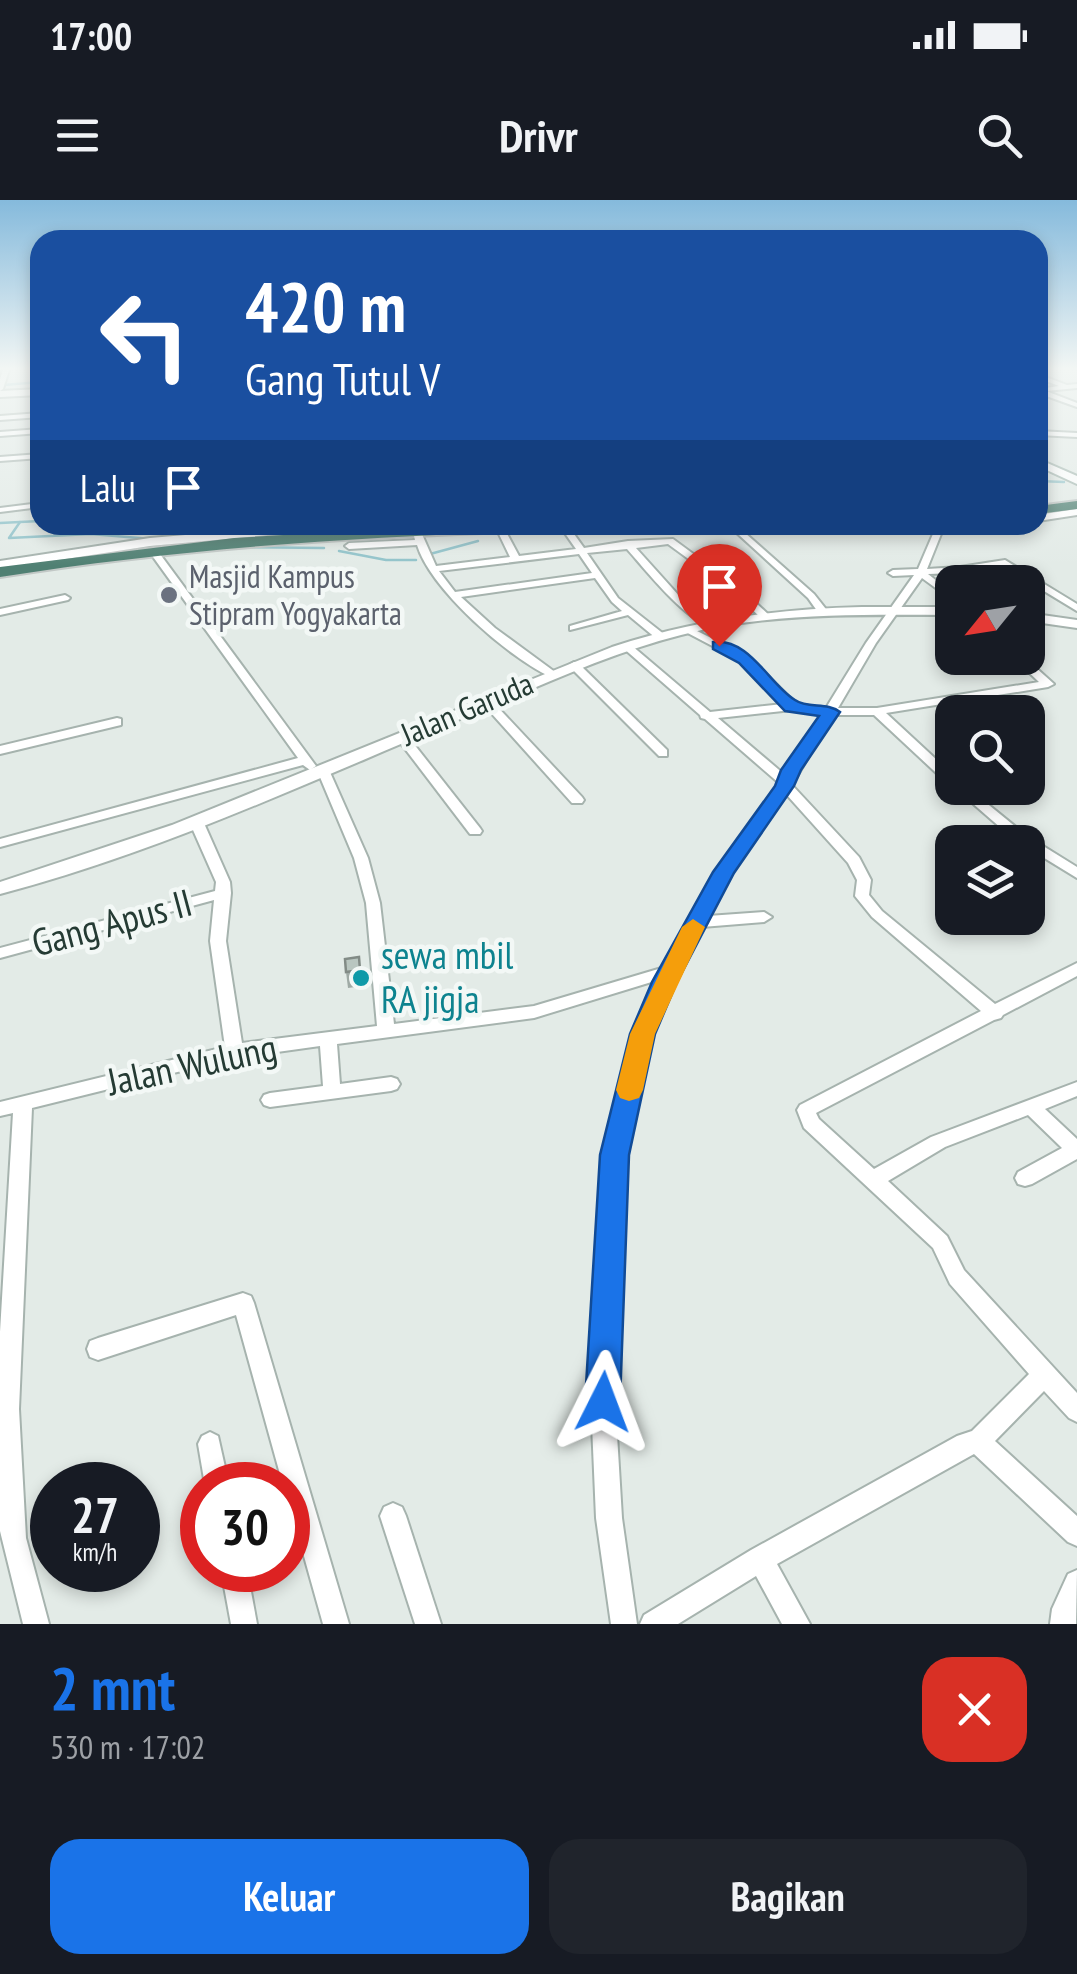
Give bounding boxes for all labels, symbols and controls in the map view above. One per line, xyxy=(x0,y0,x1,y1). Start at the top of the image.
text: 17:00 xyxy=(50,11,132,60)
text: Drivr xyxy=(499,106,578,164)
icon: menu xyxy=(50,108,105,163)
icon: search xyxy=(972,108,1027,163)
text: 420 m xyxy=(245,261,406,351)
icon: left xyxy=(80,270,210,400)
text: Gang Tutul V xyxy=(245,349,440,407)
icon: arrive xyxy=(156,460,211,515)
text: Lalu xyxy=(80,463,136,512)
pin xyxy=(677,544,762,647)
place label: Masjid Kampus Stipram Yogyakarta xyxy=(189,555,402,634)
icon: arrive xyxy=(692,559,747,614)
north arrow xyxy=(935,565,1045,675)
map controls xyxy=(935,565,1045,935)
marker: Masjid Kampus Stipram Yogyakarta xyxy=(158,584,180,606)
street label: Jalan Garuda xyxy=(393,662,539,755)
button: search xyxy=(935,695,1045,805)
button: layers xyxy=(935,825,1045,935)
street label: Gang Apus II xyxy=(26,877,197,966)
place label: sewa mbil RA jigja xyxy=(381,930,513,1023)
marker: sewa mbil RA jigja xyxy=(350,967,372,989)
street label: Jalan Wulung xyxy=(102,1022,281,1106)
position arrow xyxy=(551,1350,655,1454)
speed limit sign: 30 xyxy=(180,1462,310,1592)
text: 27 xyxy=(71,1482,119,1547)
text: km/h xyxy=(73,1536,117,1568)
text: 2 mnt xyxy=(50,1649,175,1727)
button: close xyxy=(922,1657,1027,1762)
text: 530 m · 17:02 xyxy=(50,1726,205,1768)
button: Keluar xyxy=(50,1839,529,1954)
button: Bagikan xyxy=(549,1839,1027,1954)

